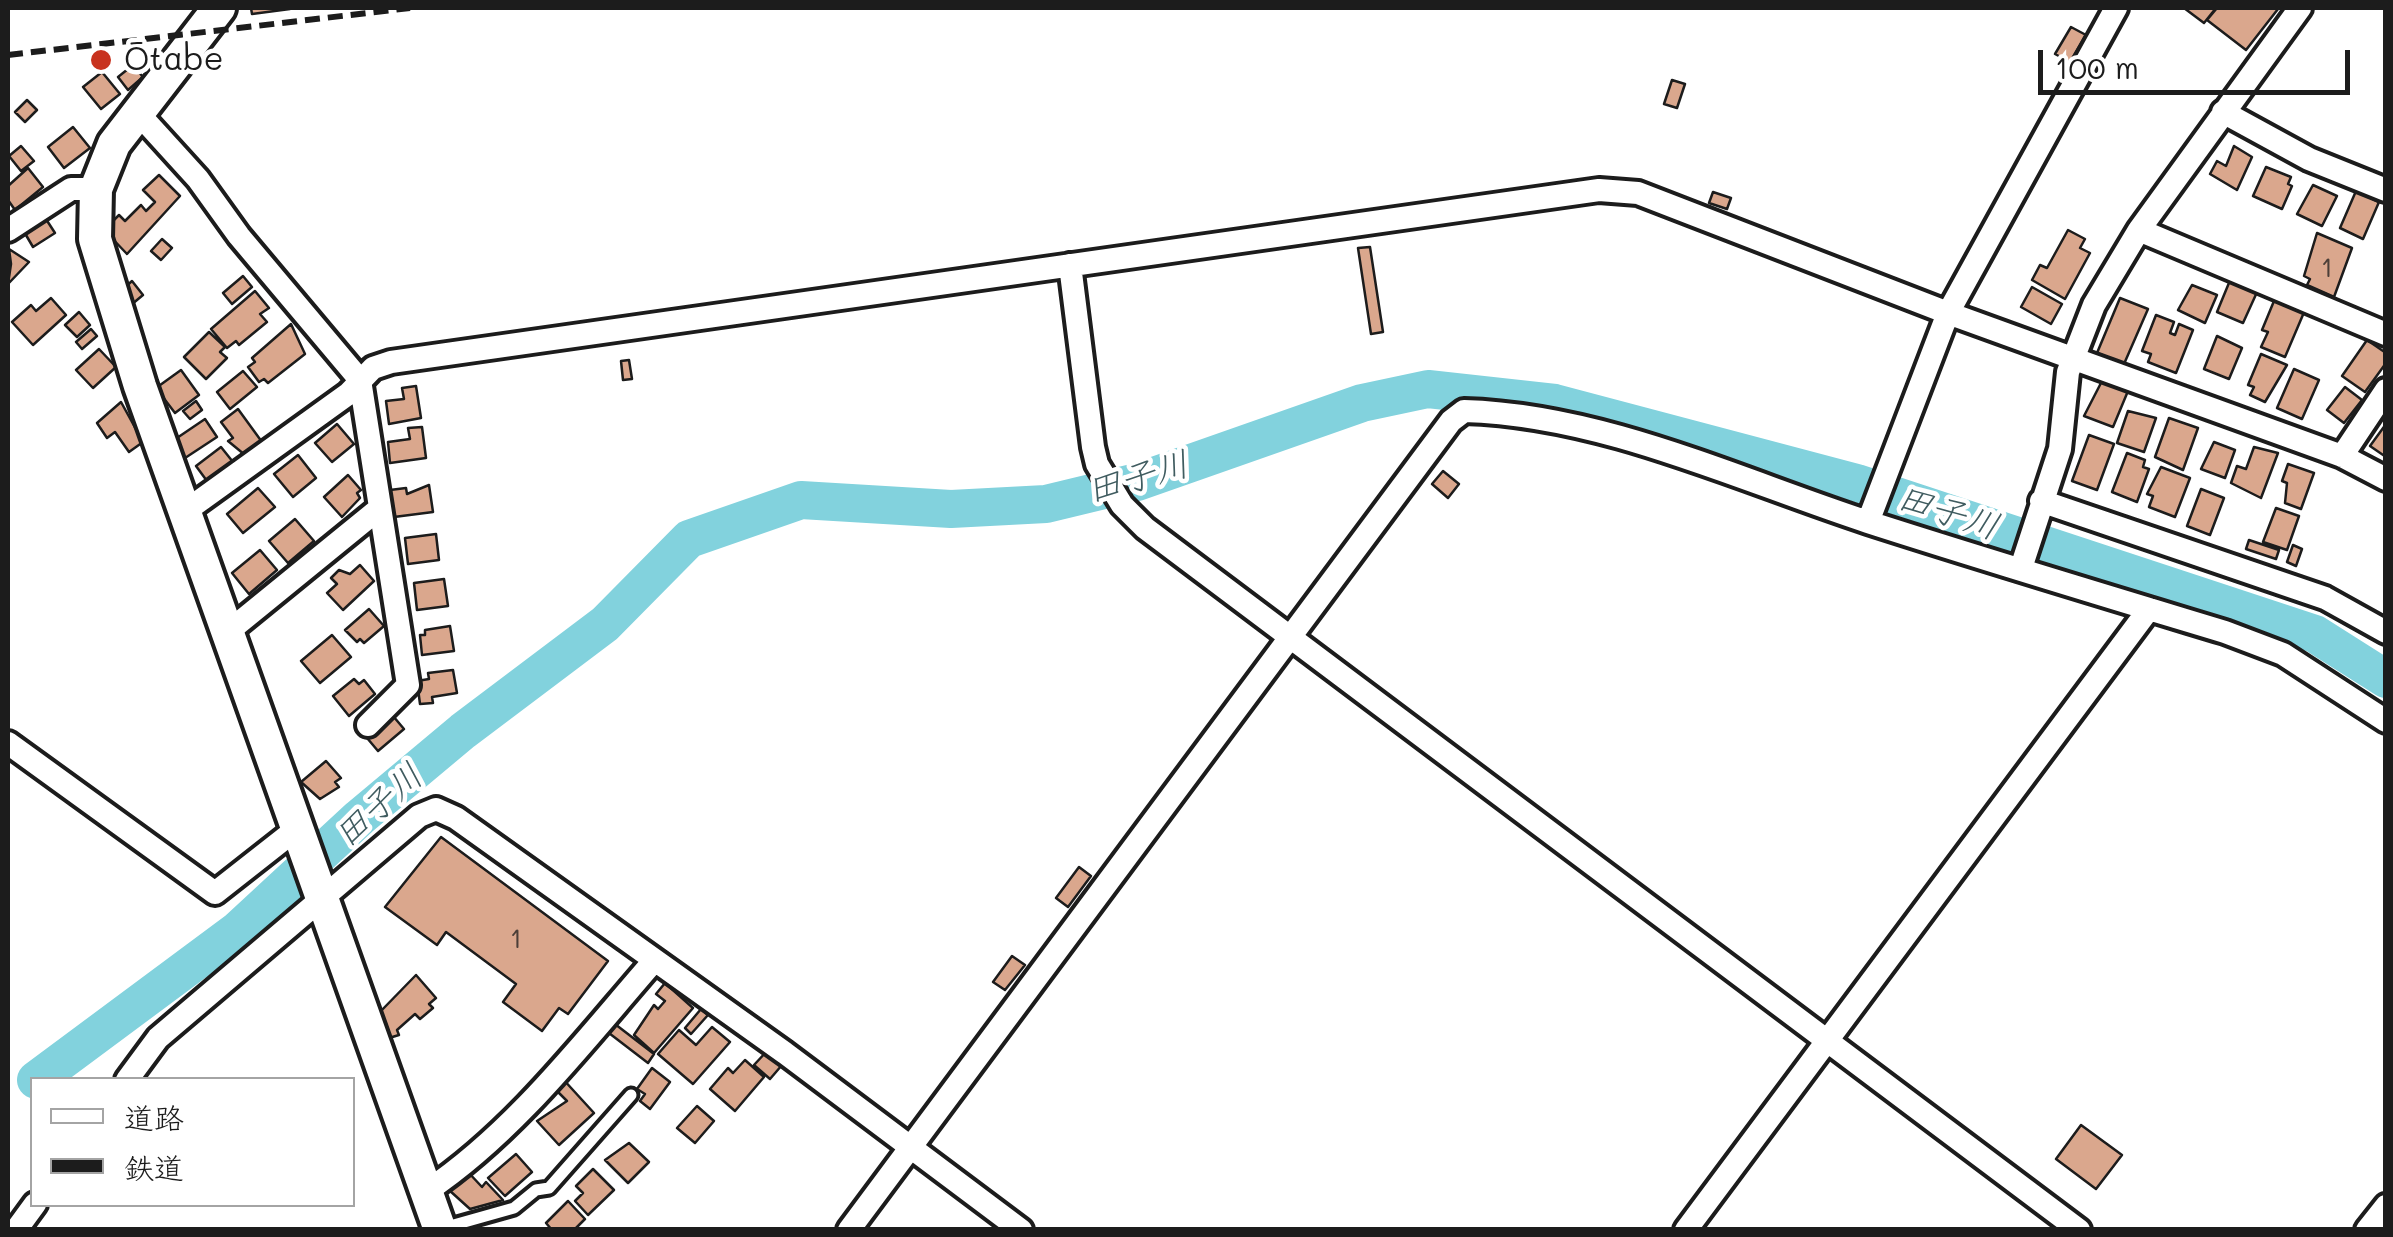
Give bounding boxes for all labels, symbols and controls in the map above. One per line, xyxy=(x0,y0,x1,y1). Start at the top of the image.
scale bar xyxy=(2043,30,2356,92)
place label: Ōtabe xyxy=(124,41,224,79)
marker: Ōtabe xyxy=(88,47,114,73)
text: 100 m xyxy=(2055,47,2139,87)
house number: 1 xyxy=(2321,251,2333,285)
water label: 田子川 xyxy=(1082,443,1194,513)
water label: 田子川 xyxy=(1892,477,2004,549)
water label: 田子川 xyxy=(326,755,432,857)
house number: 1 xyxy=(510,922,522,956)
legend xyxy=(30,1077,355,1207)
text: 道路 xyxy=(124,1097,184,1137)
text: 鉄道 xyxy=(124,1147,184,1187)

